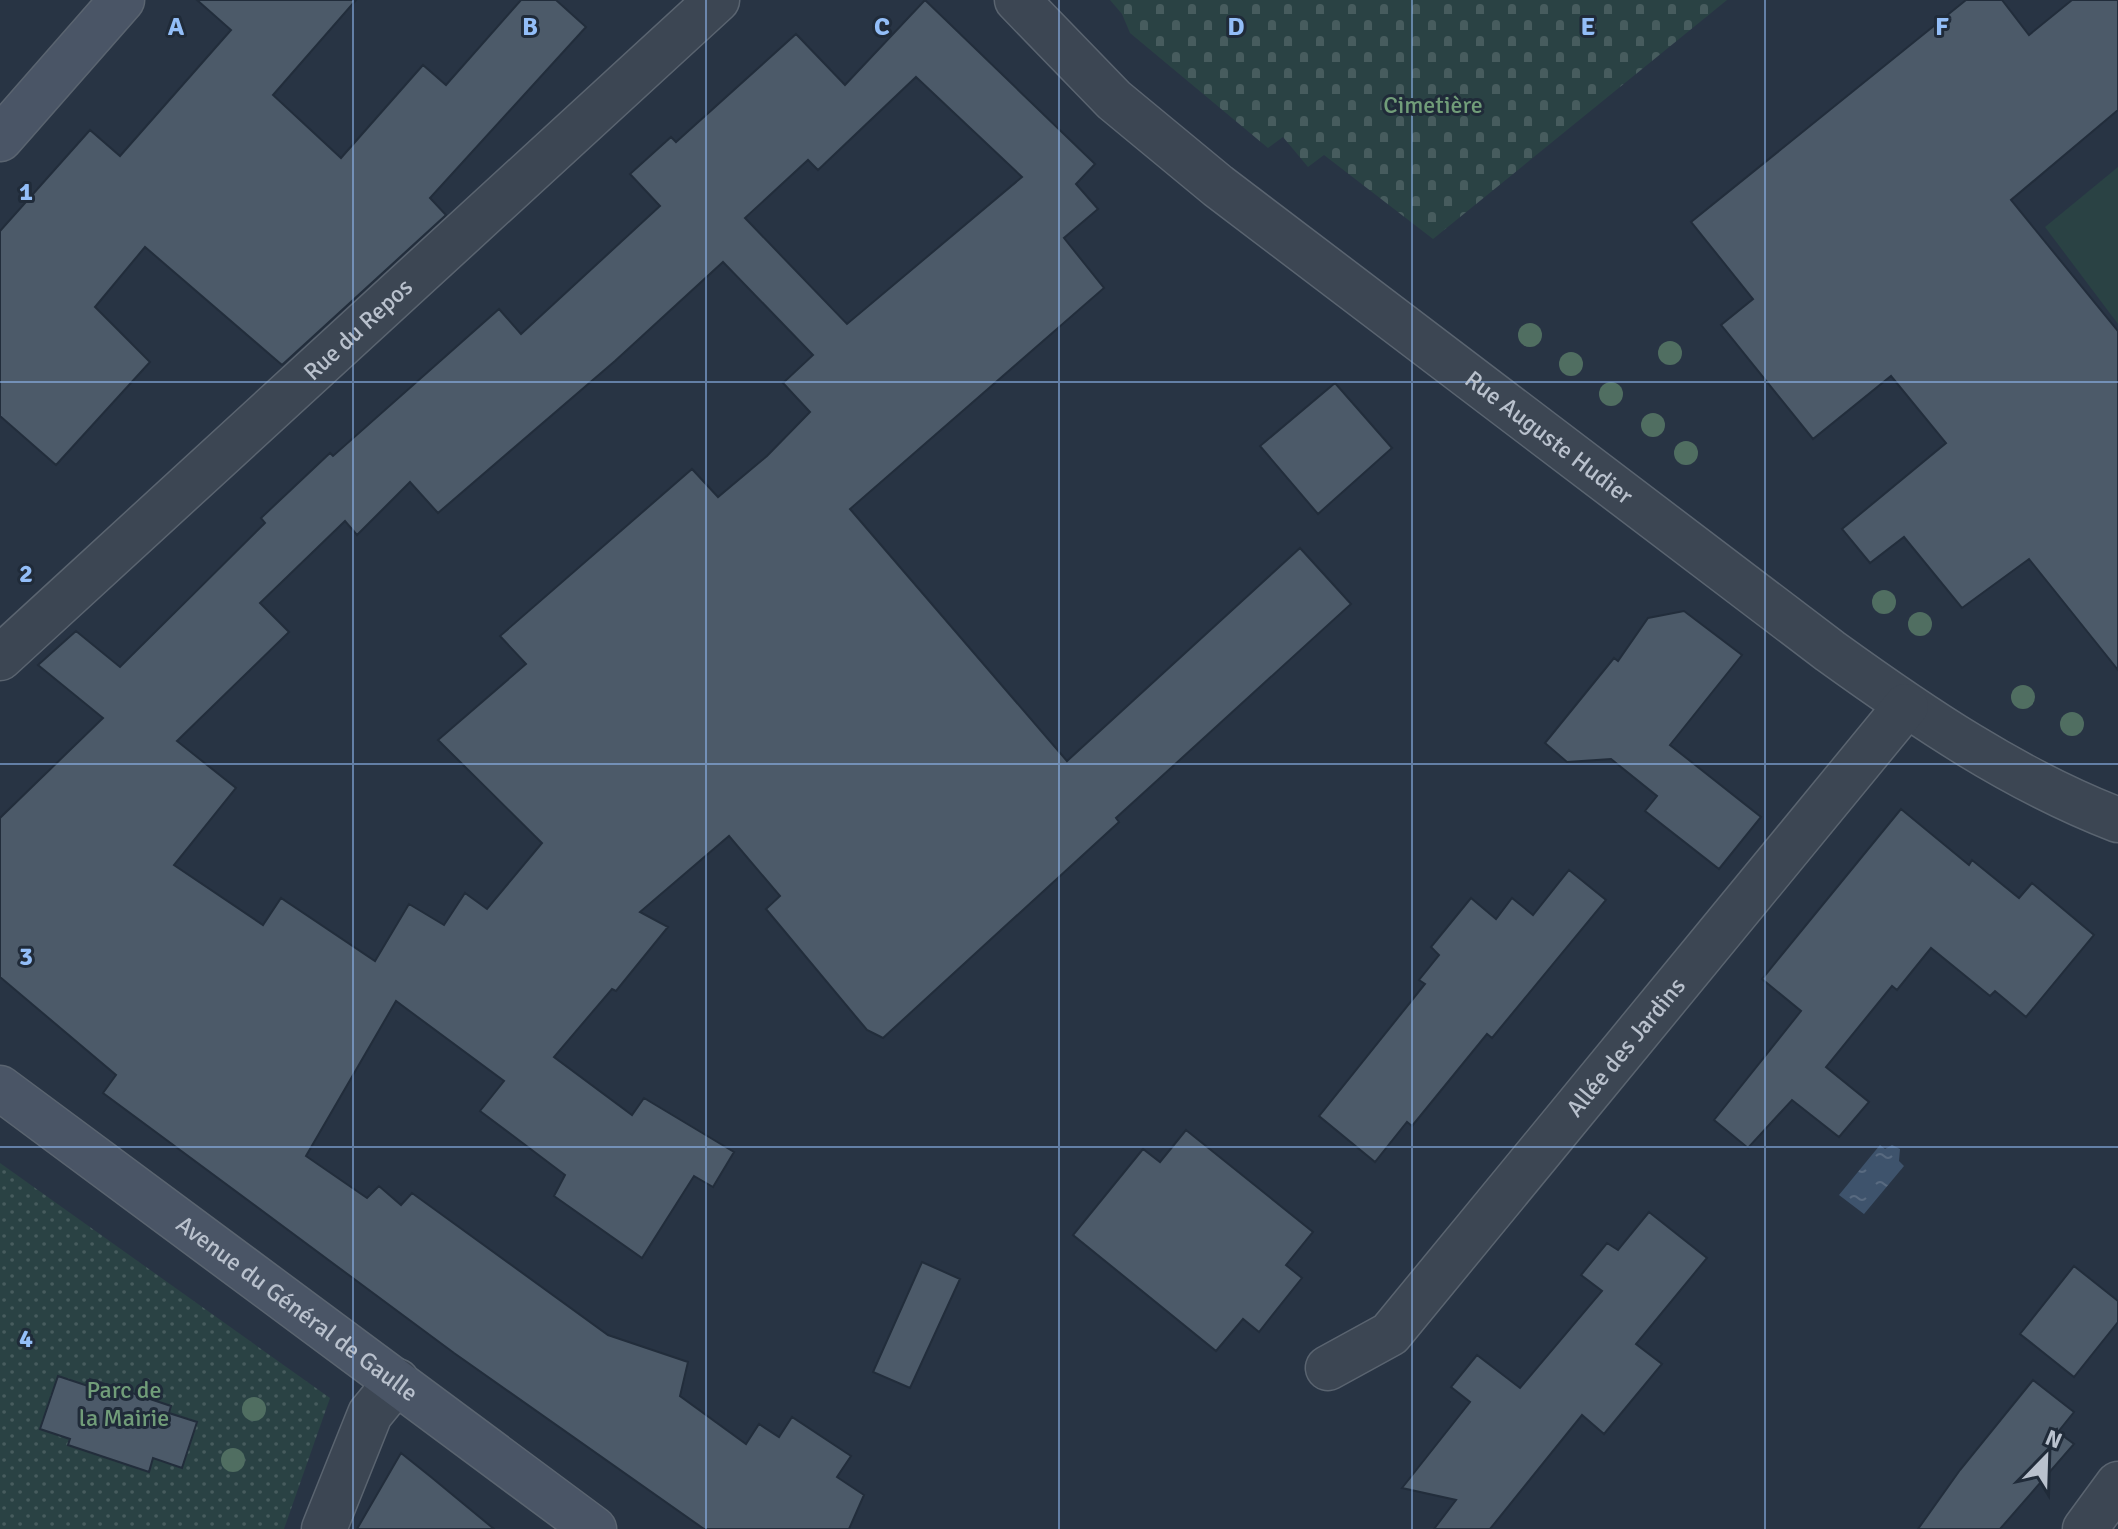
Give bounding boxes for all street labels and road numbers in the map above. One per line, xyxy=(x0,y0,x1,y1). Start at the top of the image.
street label: Rue du Repos xyxy=(297,272,419,387)
street label: Rue Auguste Hudier xyxy=(1459,364,1639,511)
street label: Allée des Jardins xyxy=(1560,971,1692,1123)
street label: Avenue du Général de Gaulle xyxy=(170,1209,424,1408)

